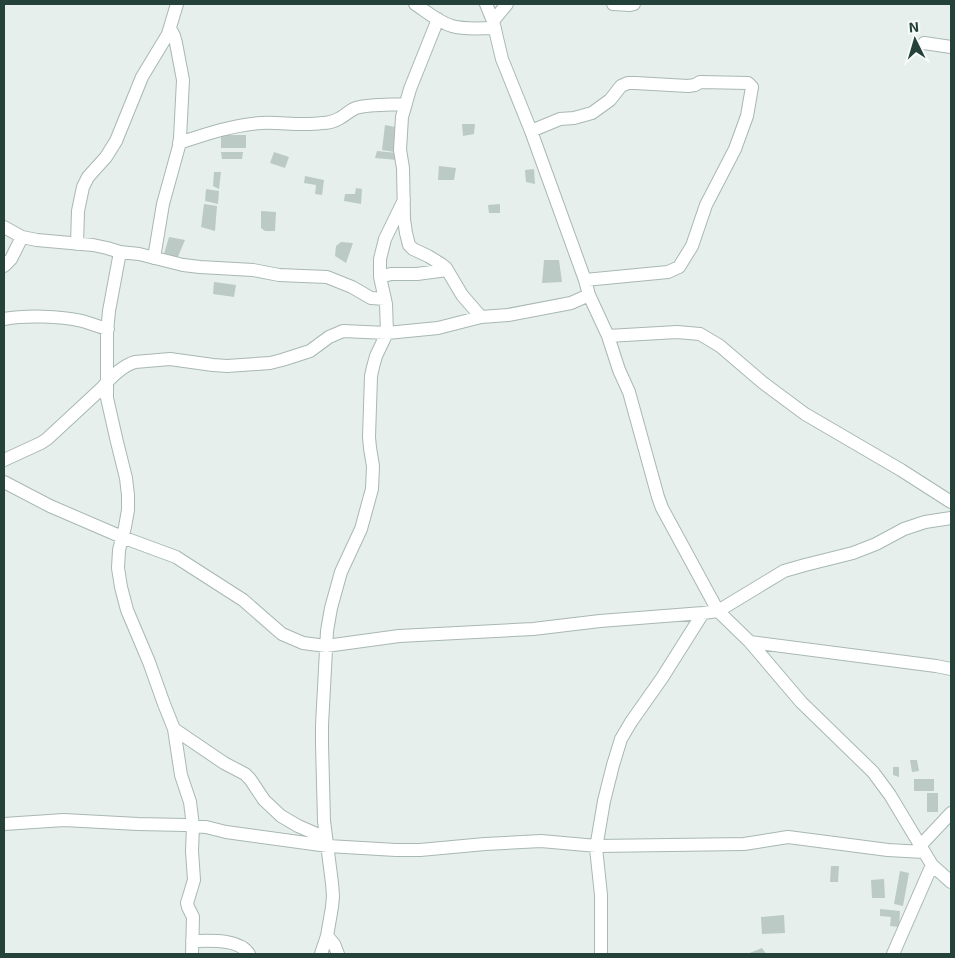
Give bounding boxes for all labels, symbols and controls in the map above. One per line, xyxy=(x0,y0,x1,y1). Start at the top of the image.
north arrow xyxy=(890,15,940,65)
text: N xyxy=(908,18,920,35)

